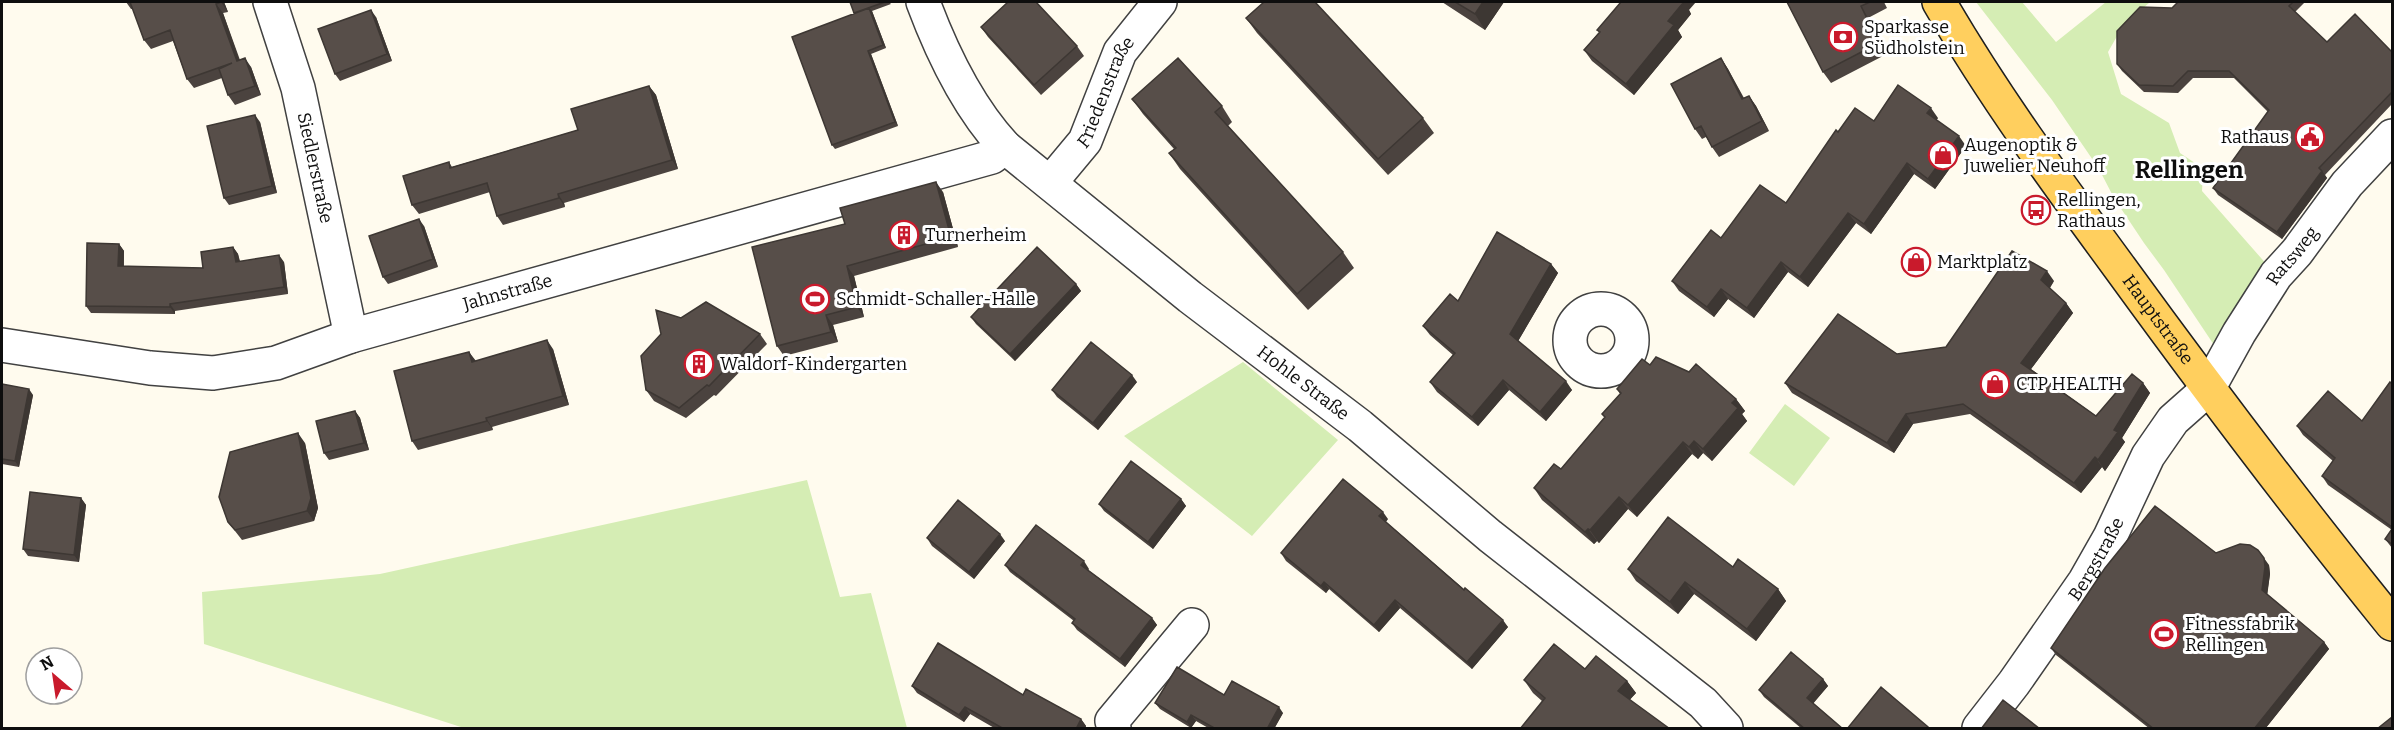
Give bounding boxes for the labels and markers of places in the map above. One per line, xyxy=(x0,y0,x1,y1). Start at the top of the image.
place label: Sparkasse Südholstein xyxy=(1864,16,1965,59)
bank icon: Sparkasse Südholstein xyxy=(1827,21,1859,53)
public building icon: Rathaus xyxy=(2294,121,2326,153)
place label: Rathaus xyxy=(2220,126,2289,148)
place label: Augenoptik & Juwelier Neuhoff xyxy=(1963,134,2107,177)
shop icon: Augenoptik & Juwelier Neuhoff xyxy=(1927,139,1959,171)
place label: Rellingen, Rathaus xyxy=(2057,189,2141,232)
bus stop icon: Rellingen, Rathaus xyxy=(2020,194,2052,226)
building icon: Turnerheim xyxy=(888,219,920,251)
place label: Turnerheim xyxy=(925,224,1027,246)
shop icon: Marktplatz xyxy=(1900,246,1932,278)
place label: Marktplatz xyxy=(1937,251,2027,273)
sports icon: Schmidt-Schaller-Halle xyxy=(799,283,831,315)
place label: Schmidt-Schaller-Halle xyxy=(836,288,1036,310)
building icon: Waldorf-Kindergarten xyxy=(683,348,715,380)
place label: Waldorf-Kindergarten xyxy=(720,353,908,375)
shop icon: CTP HEALTH xyxy=(1979,368,2011,400)
place label: CTP HEALTH xyxy=(2016,373,2122,395)
place label: Fitnessfabrik Rellingen xyxy=(2185,613,2296,656)
sports icon: Fitnessfabrik Rellingen xyxy=(2148,618,2180,650)

